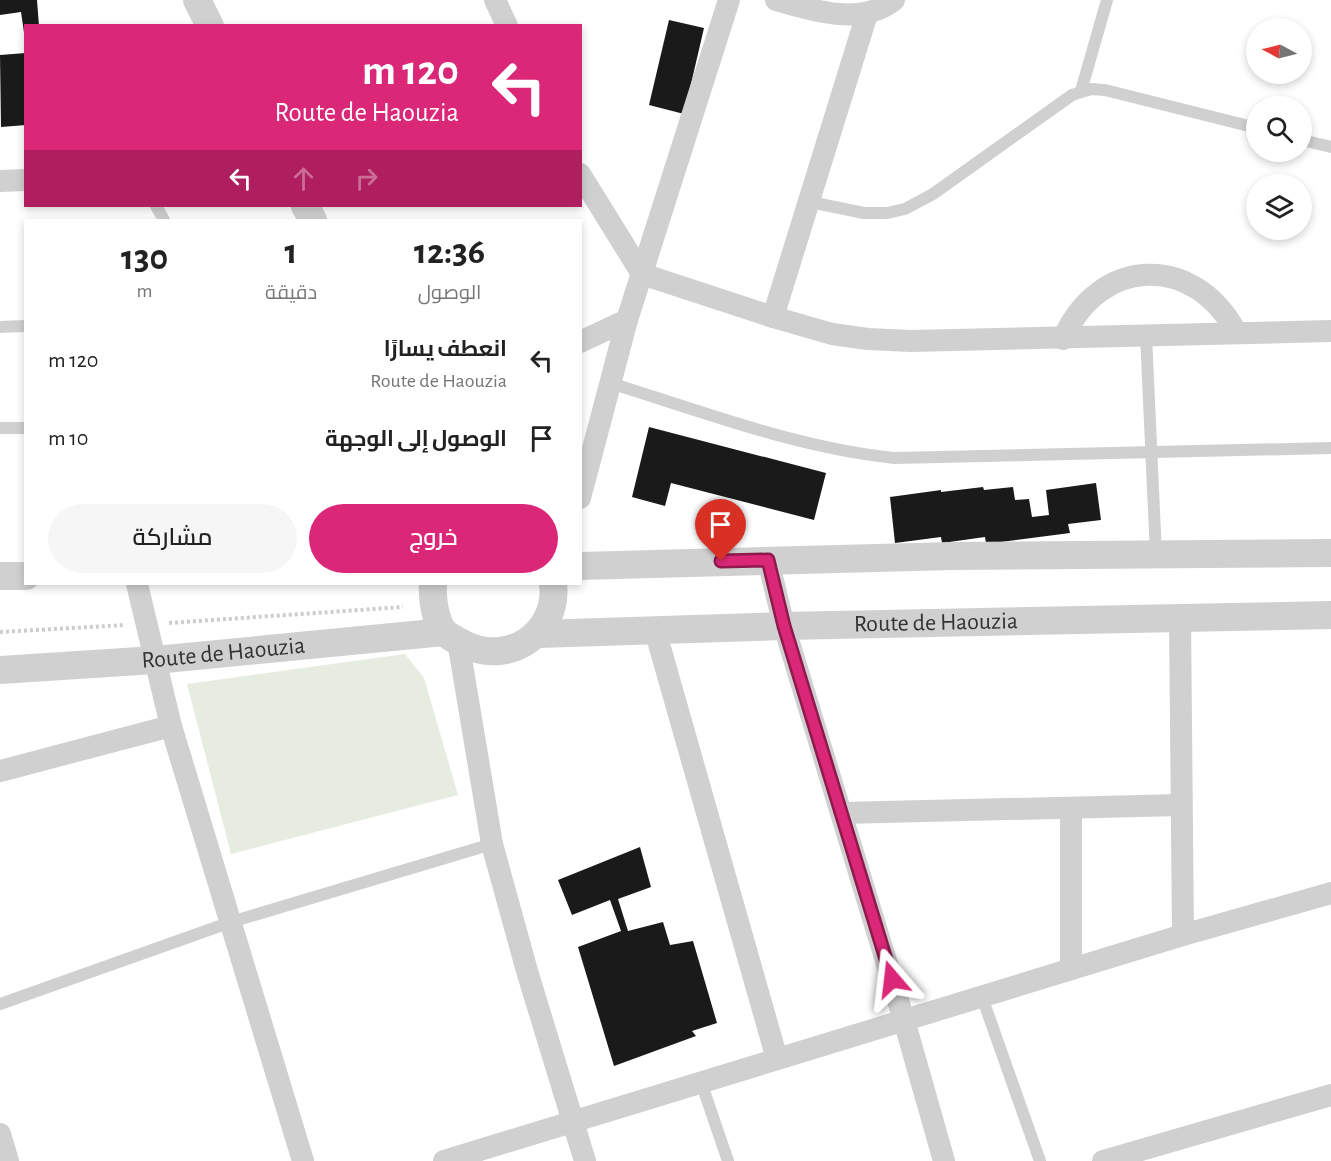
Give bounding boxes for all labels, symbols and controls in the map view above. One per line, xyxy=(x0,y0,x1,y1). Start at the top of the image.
north arrow xyxy=(1246,18,1312,84)
map controls xyxy=(1246,18,1312,240)
icon: left xyxy=(480,48,558,126)
text: 120 m xyxy=(362,50,459,92)
button: search xyxy=(1246,96,1312,162)
text: Route de Haouzia xyxy=(274,99,459,126)
icon: left xyxy=(224,162,257,195)
icon: ahead xyxy=(287,162,320,195)
icon: right xyxy=(350,162,383,195)
button: layers xyxy=(1246,174,1312,240)
text: 1 xyxy=(285,234,298,270)
text: 12:36 xyxy=(414,234,485,270)
text: 130 xyxy=(121,240,168,276)
text: m xyxy=(137,281,153,301)
text: دقيقة xyxy=(265,283,317,303)
text: الوصول xyxy=(418,283,481,303)
text: انعطف يسارًا xyxy=(384,338,507,360)
icon: left xyxy=(525,344,558,377)
text: 120 m xyxy=(48,349,98,371)
text: Route de Haouzia xyxy=(370,371,507,391)
icon: arrive xyxy=(525,422,558,455)
text: 10 m xyxy=(48,427,88,449)
text: الوصول إلى الوجهة xyxy=(325,428,507,450)
pin xyxy=(695,499,746,561)
button: مشاركة xyxy=(48,504,297,573)
button: خروج xyxy=(309,504,558,573)
icon: arrive xyxy=(704,508,737,541)
street label: Route de Haouzia xyxy=(853,609,1018,637)
street label: Route de Haouzia xyxy=(141,634,306,673)
position arrow xyxy=(860,947,924,1011)

